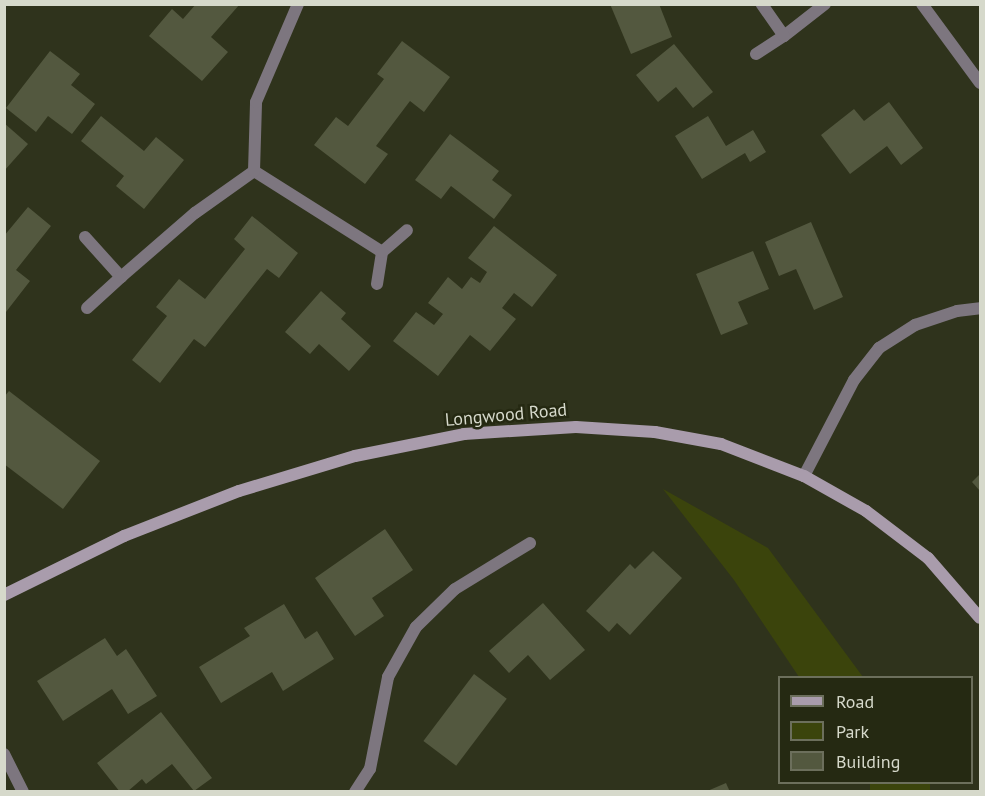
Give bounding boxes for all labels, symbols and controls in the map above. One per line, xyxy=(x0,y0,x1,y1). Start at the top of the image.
street label: Longwood Road xyxy=(444,399,568,431)
legend xyxy=(778,676,973,784)
text: Road xyxy=(836,690,874,713)
text: Park xyxy=(836,720,869,743)
text: Building xyxy=(836,750,900,773)

